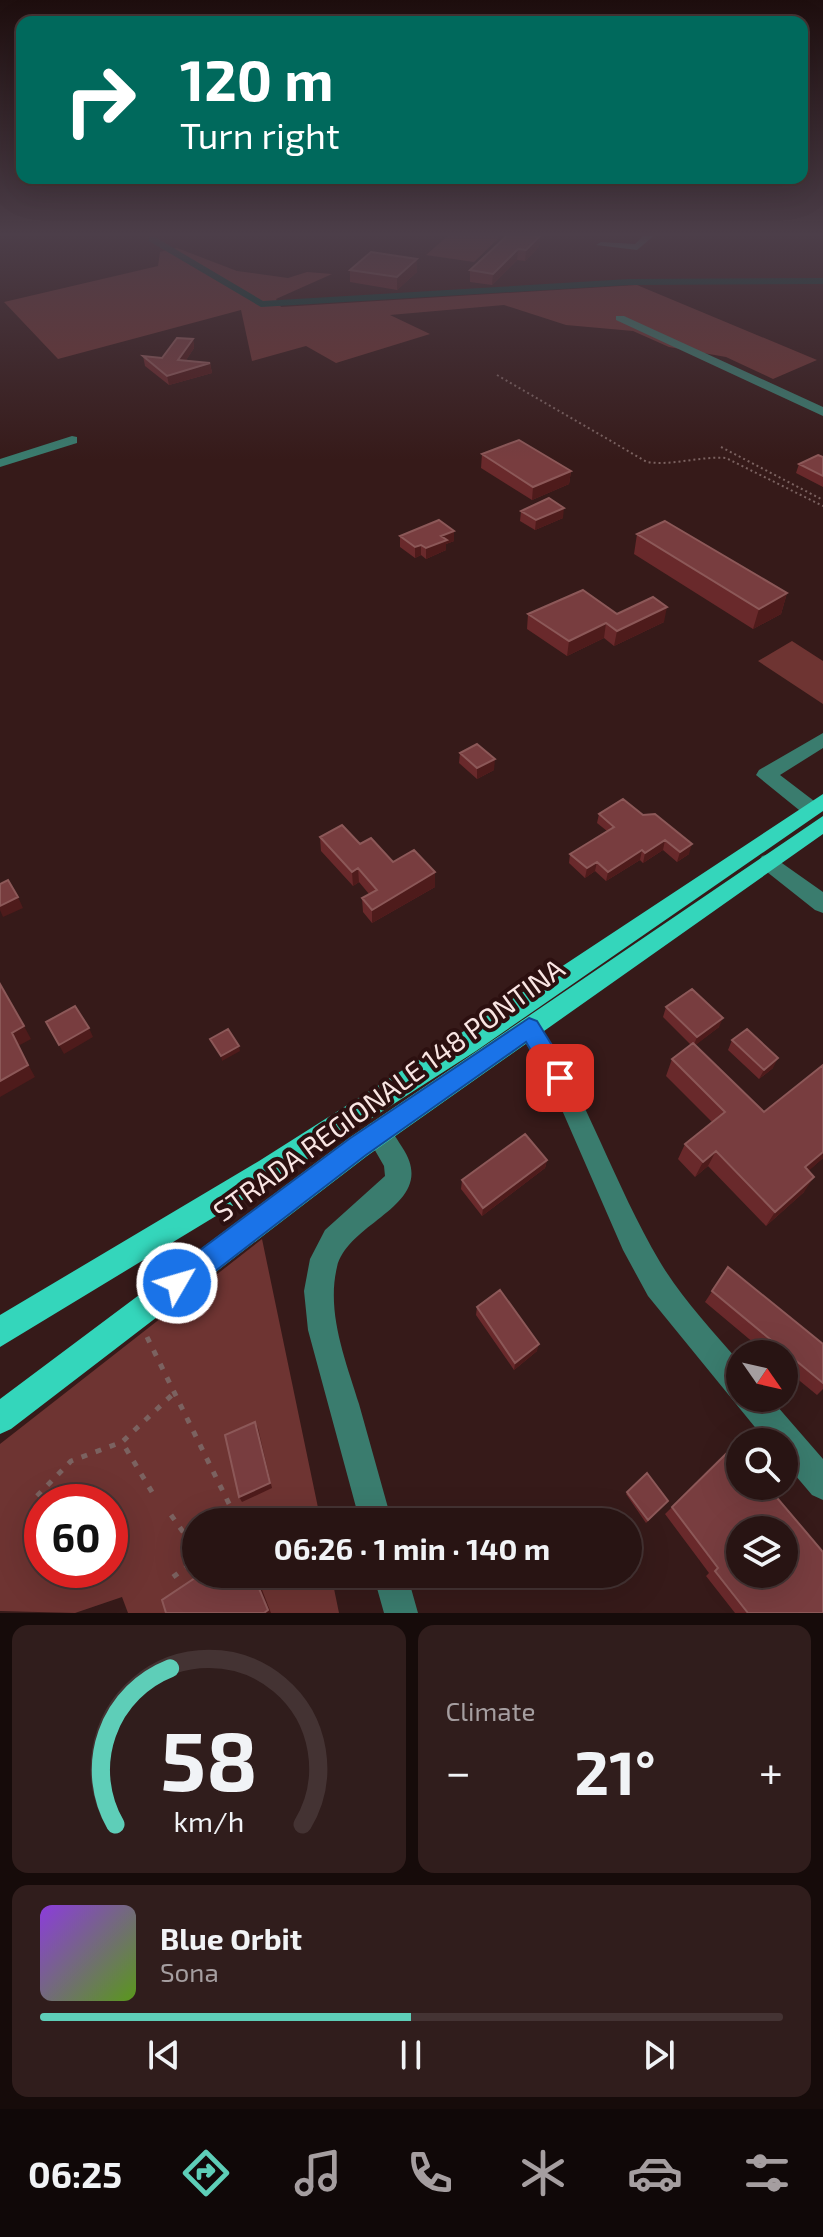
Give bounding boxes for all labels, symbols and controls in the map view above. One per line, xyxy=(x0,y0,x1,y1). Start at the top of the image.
text: 120 m xyxy=(180,45,334,112)
icon: right xyxy=(48,48,152,152)
text: Turn right xyxy=(180,113,340,156)
street label: STRADA REGIONALE 148 PONTINA xyxy=(206,950,571,1228)
pin xyxy=(526,1044,594,1112)
icon: arrive xyxy=(538,1056,582,1100)
position arrow xyxy=(135,1241,219,1325)
north arrow xyxy=(726,1340,798,1412)
map controls xyxy=(726,1340,798,1588)
button: search xyxy=(726,1428,798,1500)
speed limit sign: 60 xyxy=(24,1484,128,1588)
button: layers xyxy=(726,1516,798,1588)
text: 06:26 · 1 min · 140 m xyxy=(274,1530,550,1566)
text: Climate xyxy=(446,1695,535,1726)
text: 58 xyxy=(160,1708,258,1808)
text: 21° xyxy=(574,1735,656,1807)
text: − xyxy=(446,1744,471,1797)
text: + xyxy=(759,1744,783,1797)
text: km/h xyxy=(173,1803,244,1838)
text: Blue Orbit xyxy=(160,1920,302,1956)
text: Sona xyxy=(160,1956,219,1987)
icon: previous xyxy=(142,2033,186,2077)
icon: pause xyxy=(389,2033,433,2077)
icon: next xyxy=(637,2033,681,2077)
icon: directions xyxy=(178,2145,234,2201)
icon: music xyxy=(290,2145,346,2201)
icon: phone xyxy=(402,2145,458,2201)
icon: climate xyxy=(515,2145,571,2201)
icon: car xyxy=(627,2145,683,2201)
icon: filters xyxy=(739,2145,795,2201)
text: 06:25 xyxy=(28,2152,122,2195)

